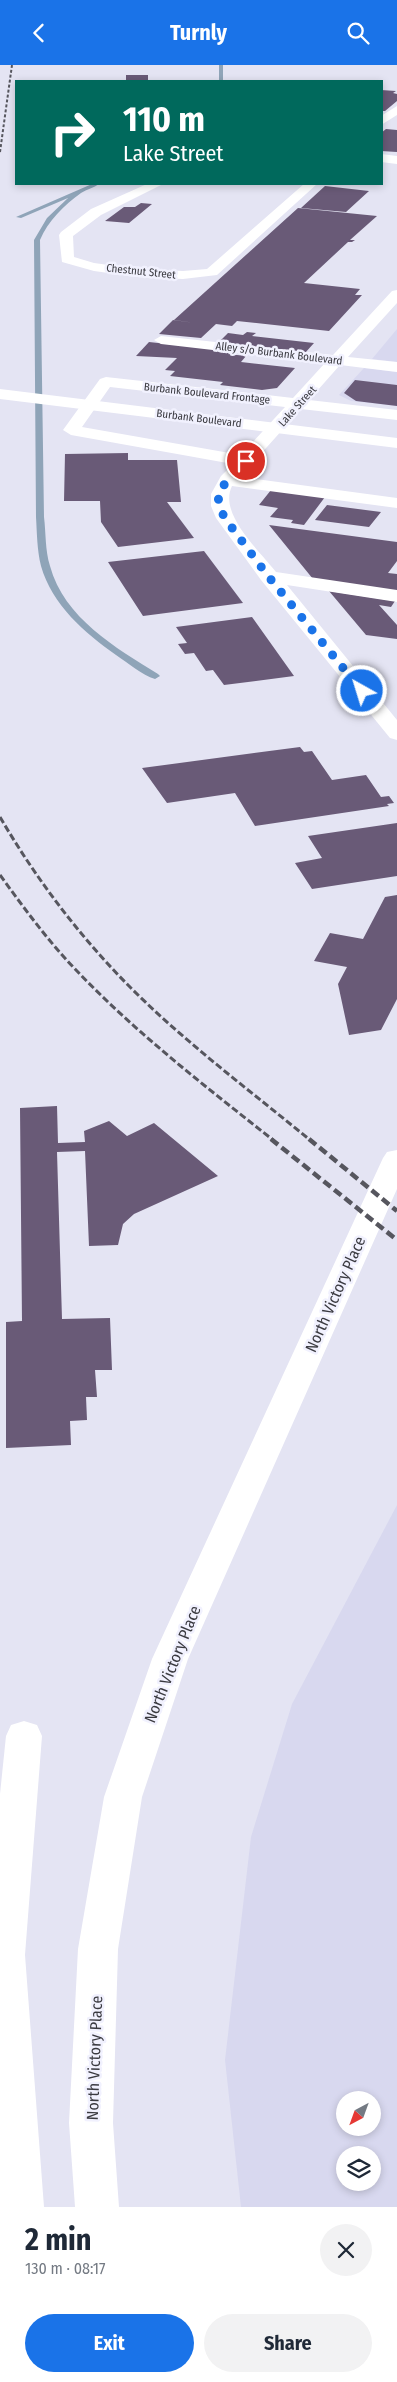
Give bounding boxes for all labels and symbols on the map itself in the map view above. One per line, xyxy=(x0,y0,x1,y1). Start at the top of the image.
street label: Chestnut Street xyxy=(106,261,177,282)
street label: Alley s/o Burbank Boulevard xyxy=(215,339,343,368)
street label: Burbank Boulevard Frontage xyxy=(143,380,271,407)
street label: Lake Street xyxy=(276,383,319,429)
street label: Burbank Boulevard xyxy=(156,407,242,430)
pin xyxy=(225,440,267,482)
position arrow xyxy=(335,664,387,716)
street label: North Victory Place xyxy=(301,1233,370,1355)
street label: North Victory Place xyxy=(140,1603,205,1726)
street label: North Victory Place xyxy=(83,1995,106,2121)
north arrow xyxy=(336,2091,381,2136)

